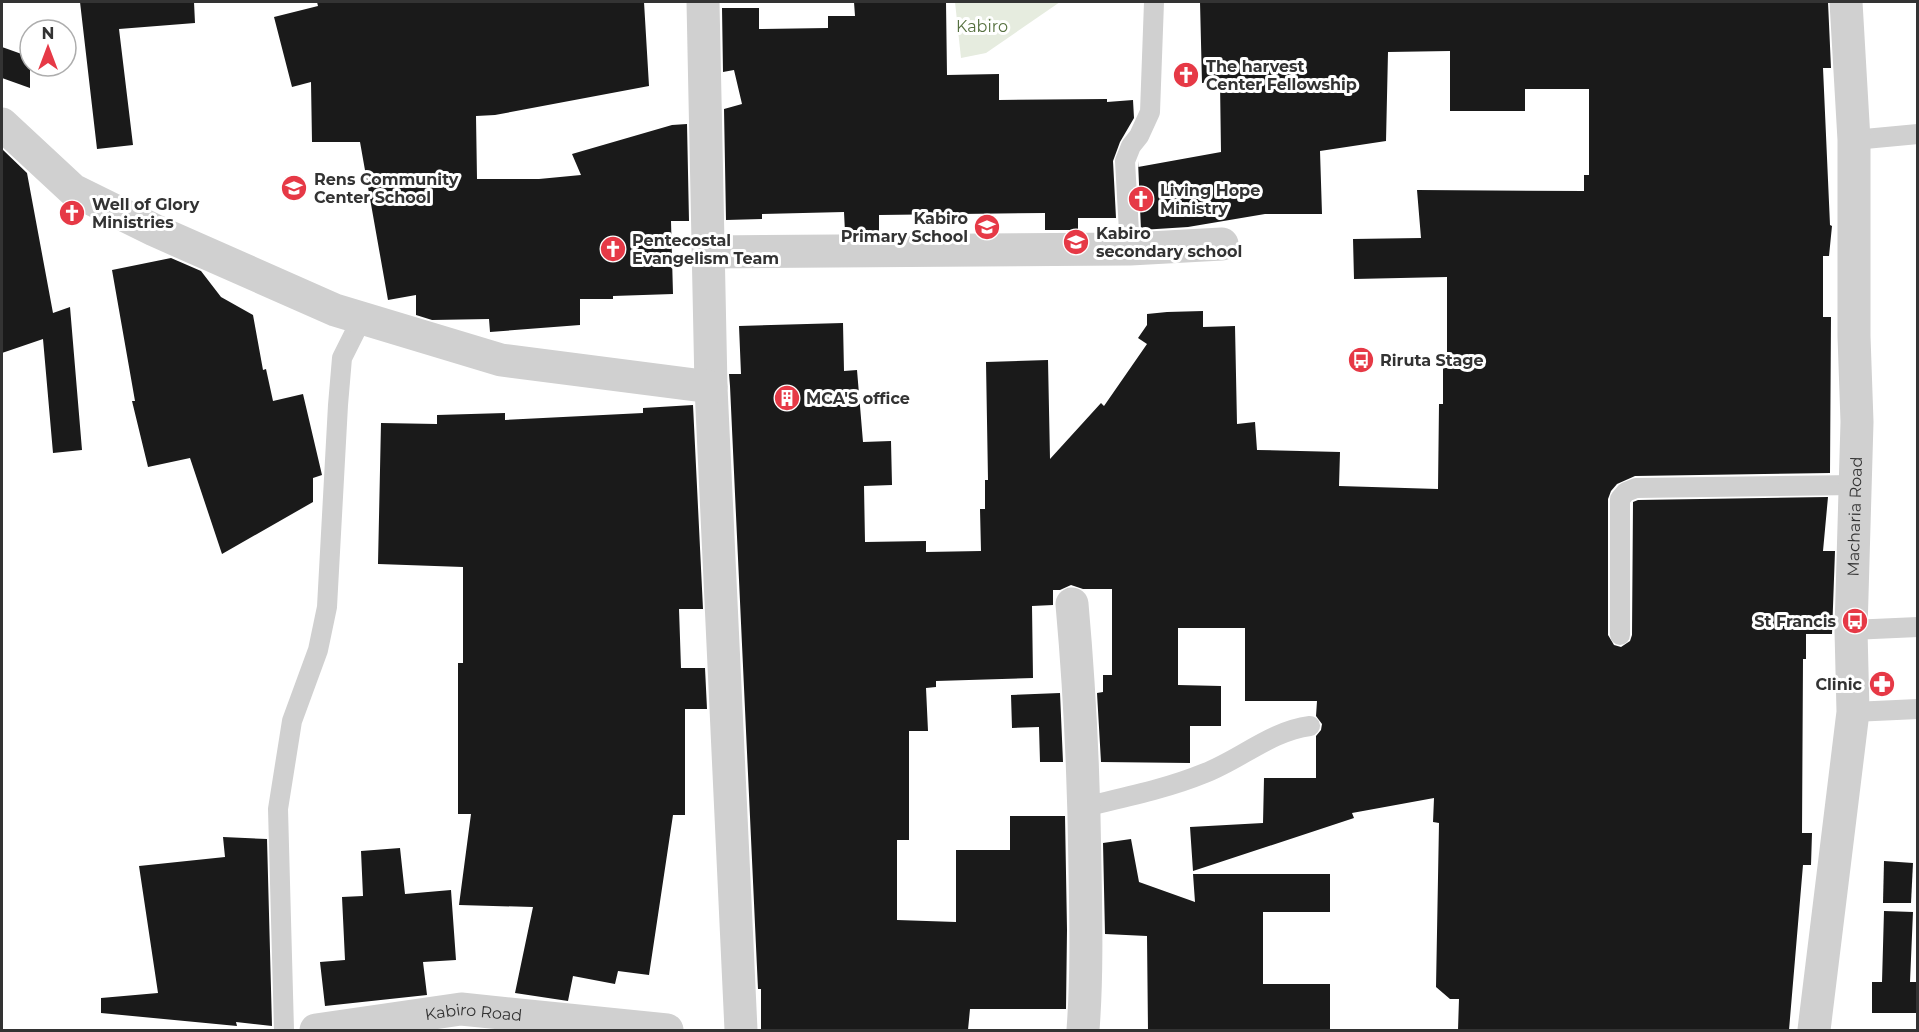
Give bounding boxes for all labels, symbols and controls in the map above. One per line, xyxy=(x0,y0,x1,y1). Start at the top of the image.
park label: Kabiro xyxy=(956,17,1008,36)
north arrow xyxy=(18,18,78,78)
text: N xyxy=(42,24,54,43)
place label: The harvest Center Fellowship xyxy=(1206,57,1357,94)
church icon: The harvest Center Fellowship xyxy=(1171,60,1201,90)
place label: Rens Community Center School xyxy=(314,170,459,207)
school or university icon: Rens Community Center School xyxy=(279,173,309,203)
place label: Living Hope Ministry xyxy=(1160,181,1260,218)
church icon: Living Hope Ministry xyxy=(1126,184,1156,214)
place label: Well of Glory Ministries xyxy=(92,195,200,232)
church icon: Well of Glory Ministries xyxy=(57,198,87,228)
place label: Kabiro Primary School xyxy=(841,209,968,246)
school or university icon: Kabiro Primary School xyxy=(972,212,1002,242)
place label: Kabiro secondary school xyxy=(1096,224,1242,261)
school or university icon: Kabiro secondary school xyxy=(1061,227,1091,257)
place label: Pentecostal Evangelism Team xyxy=(632,231,779,268)
church icon: Pentecostal Evangelism Team xyxy=(598,234,628,264)
bus stop icon: Riruta Stage xyxy=(1346,345,1376,375)
place label: Riruta Stage xyxy=(1380,351,1484,370)
building icon: MCA'S office xyxy=(772,383,802,413)
place label: MCA'S office xyxy=(806,389,910,408)
street label: Macharia Road xyxy=(1844,456,1866,577)
bus stop icon: St Francis xyxy=(1840,606,1870,636)
place label: St Francis xyxy=(1754,612,1837,631)
pharmacy icon: Clinic xyxy=(1867,669,1897,699)
place label: Clinic xyxy=(1815,675,1863,694)
street label: Kabiro Road xyxy=(424,1000,523,1025)

